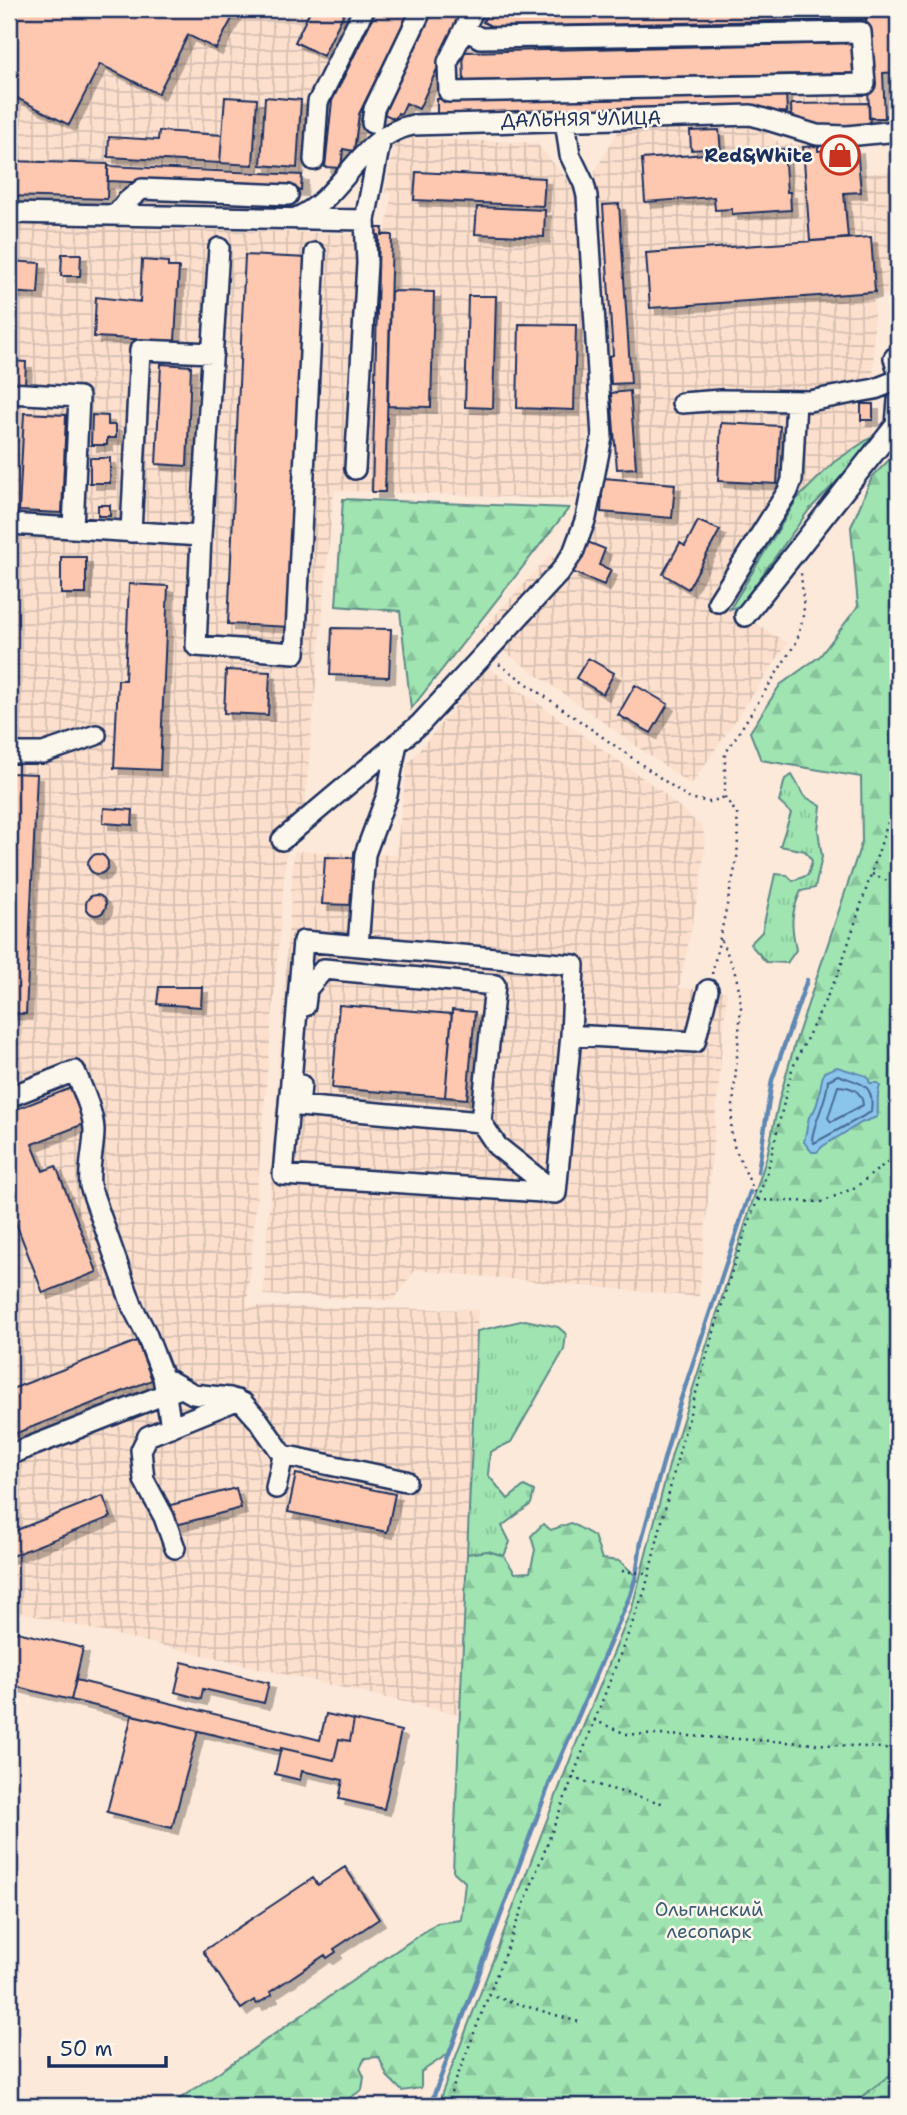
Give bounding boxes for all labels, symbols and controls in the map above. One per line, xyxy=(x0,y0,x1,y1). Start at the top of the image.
street label: ДАЛЬНЯЯ УЛИЦА xyxy=(501,105,662,133)
shop icon: Red&White xyxy=(819,134,861,176)
place label: Red&White xyxy=(704,143,813,168)
park label: Ольгинский лесопарк xyxy=(655,1897,763,1944)
scale bar xyxy=(49,2024,166,2068)
text: 50 m xyxy=(60,2035,113,2063)

